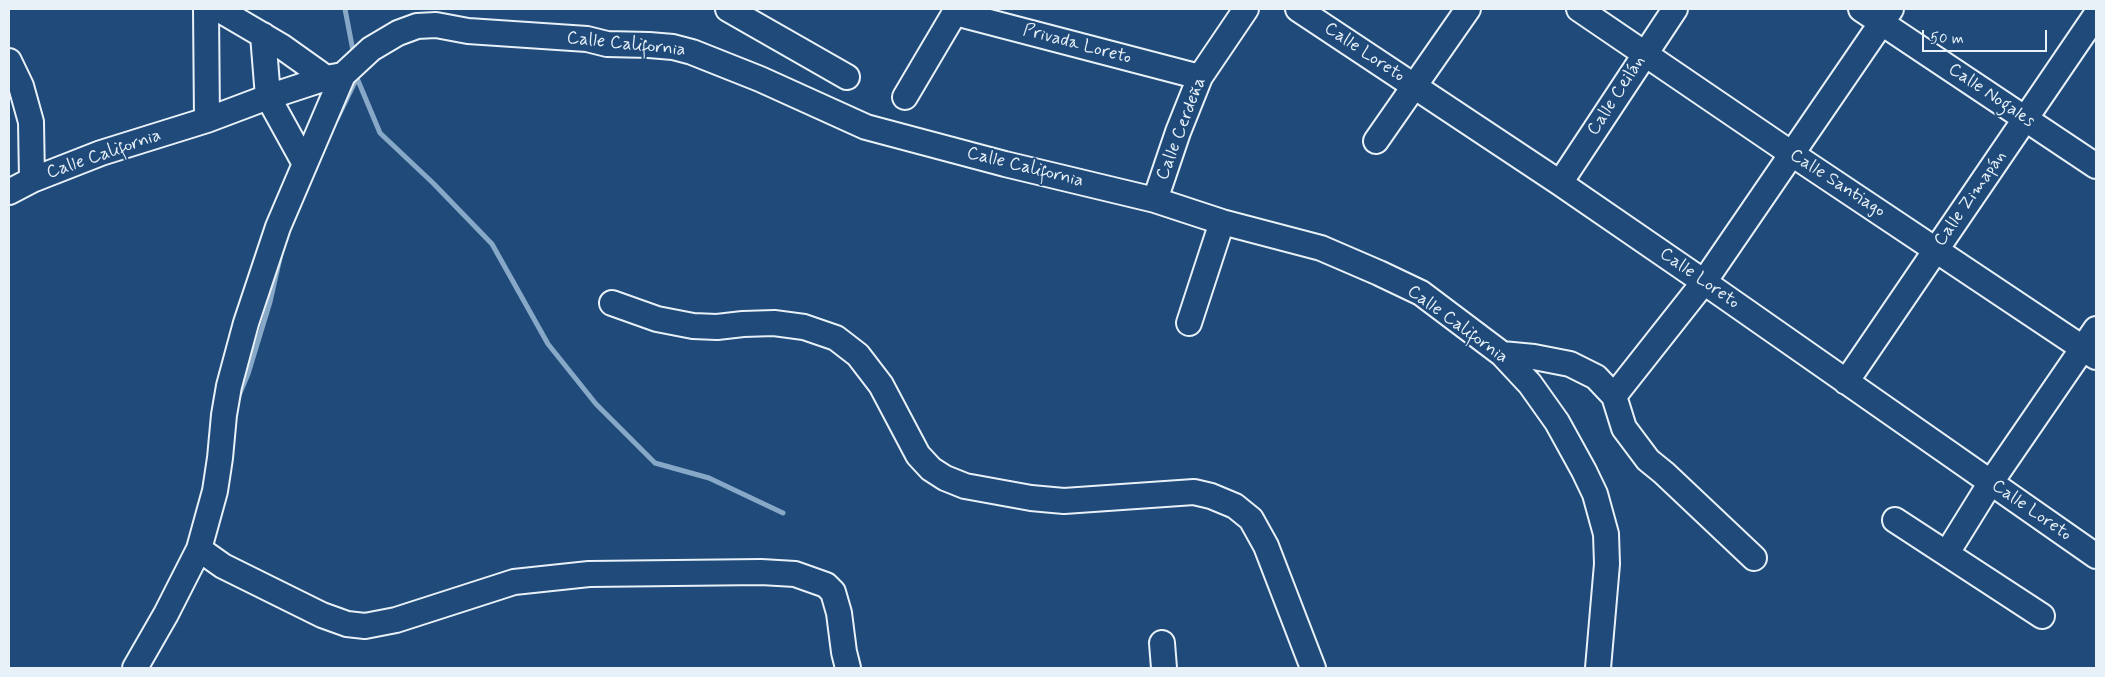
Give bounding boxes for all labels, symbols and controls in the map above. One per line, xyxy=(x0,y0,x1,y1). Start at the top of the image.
street label: Calle Loreto xyxy=(1320,18,1408,88)
street label: Privada Loreto xyxy=(1020,20,1134,70)
scale bar xyxy=(1925,20,2050,52)
street label: Calle California xyxy=(565,28,687,62)
text: 50 m xyxy=(1930,29,1964,49)
street label: Calle Ceilán xyxy=(1583,52,1651,140)
street label: Calle Nogales xyxy=(1944,59,2038,133)
street label: Calle Cerdeña xyxy=(1152,75,1212,183)
street label: Calle California xyxy=(44,125,164,185)
street label: Calle California xyxy=(964,143,1086,193)
street label: Calle Santiago xyxy=(1785,145,1889,223)
street label: Calle Zimapán xyxy=(1930,147,2012,251)
street label: Calle Loreto xyxy=(1655,244,1743,314)
street label: Calle California xyxy=(1402,281,1512,369)
street label: Calle Loreto xyxy=(1987,476,2075,546)

